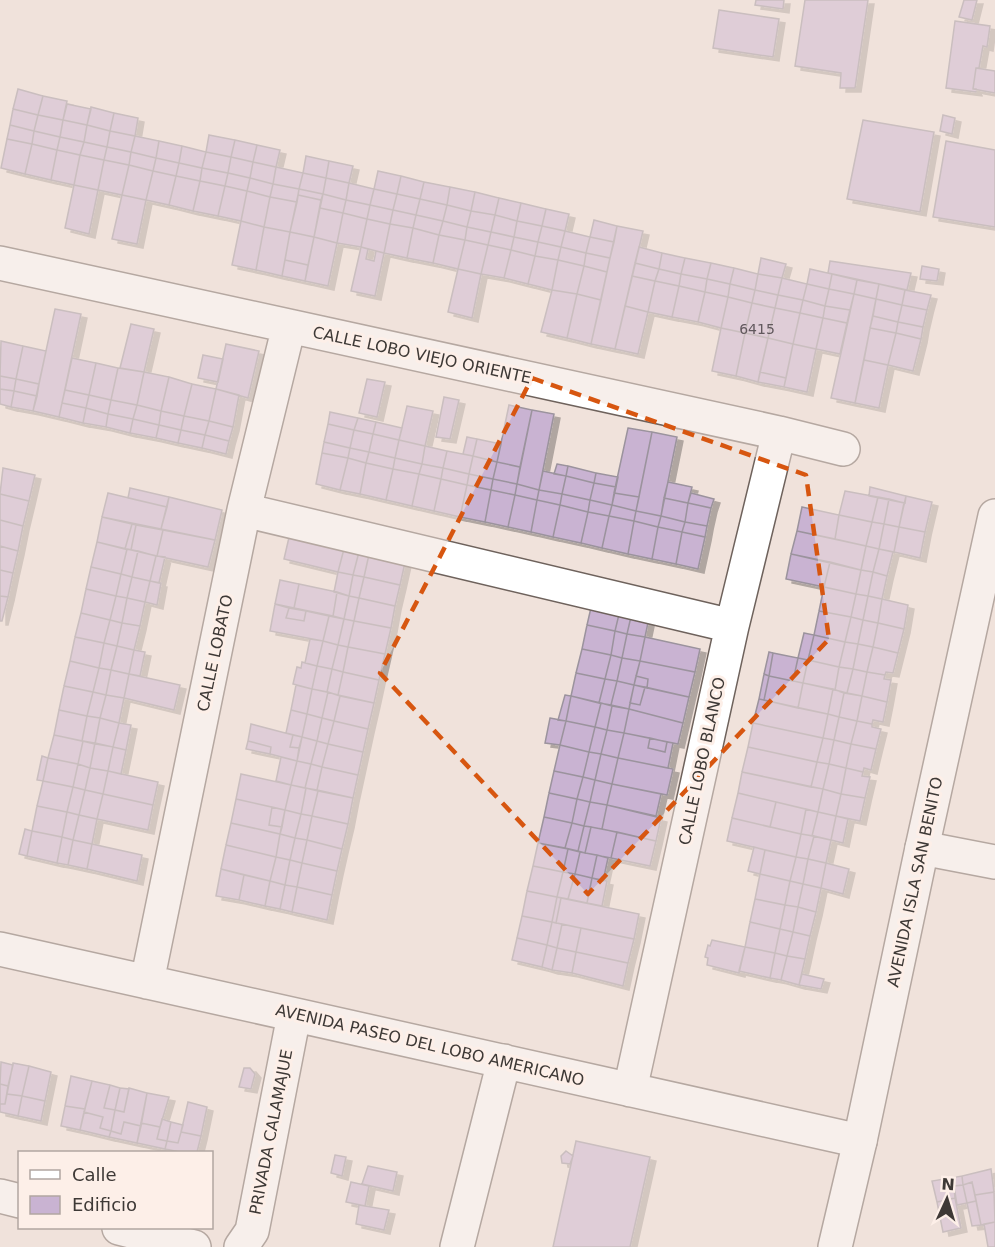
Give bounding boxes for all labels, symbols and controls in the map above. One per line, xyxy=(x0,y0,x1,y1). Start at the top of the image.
house number: 6415 xyxy=(739,321,775,337)
street label: CALLE LOBO VIEJO ORIENTE xyxy=(311,323,533,387)
street label: CALLE LOBATO xyxy=(193,593,237,713)
street label: CALLE LOBO BLANCO xyxy=(675,675,729,847)
street label: AVENIDA ISLA SAN BENITO xyxy=(883,775,947,989)
street label: AVENIDA PASEO DEL LOBO AMERICANO xyxy=(274,1000,586,1090)
street label: PRIVADA CALAMAJUE xyxy=(246,1048,296,1216)
legend xyxy=(18,1151,213,1229)
text: Calle xyxy=(72,1164,117,1185)
north arrow xyxy=(917,1169,977,1229)
text: N xyxy=(941,1175,955,1194)
text: Edificio xyxy=(72,1194,137,1215)

